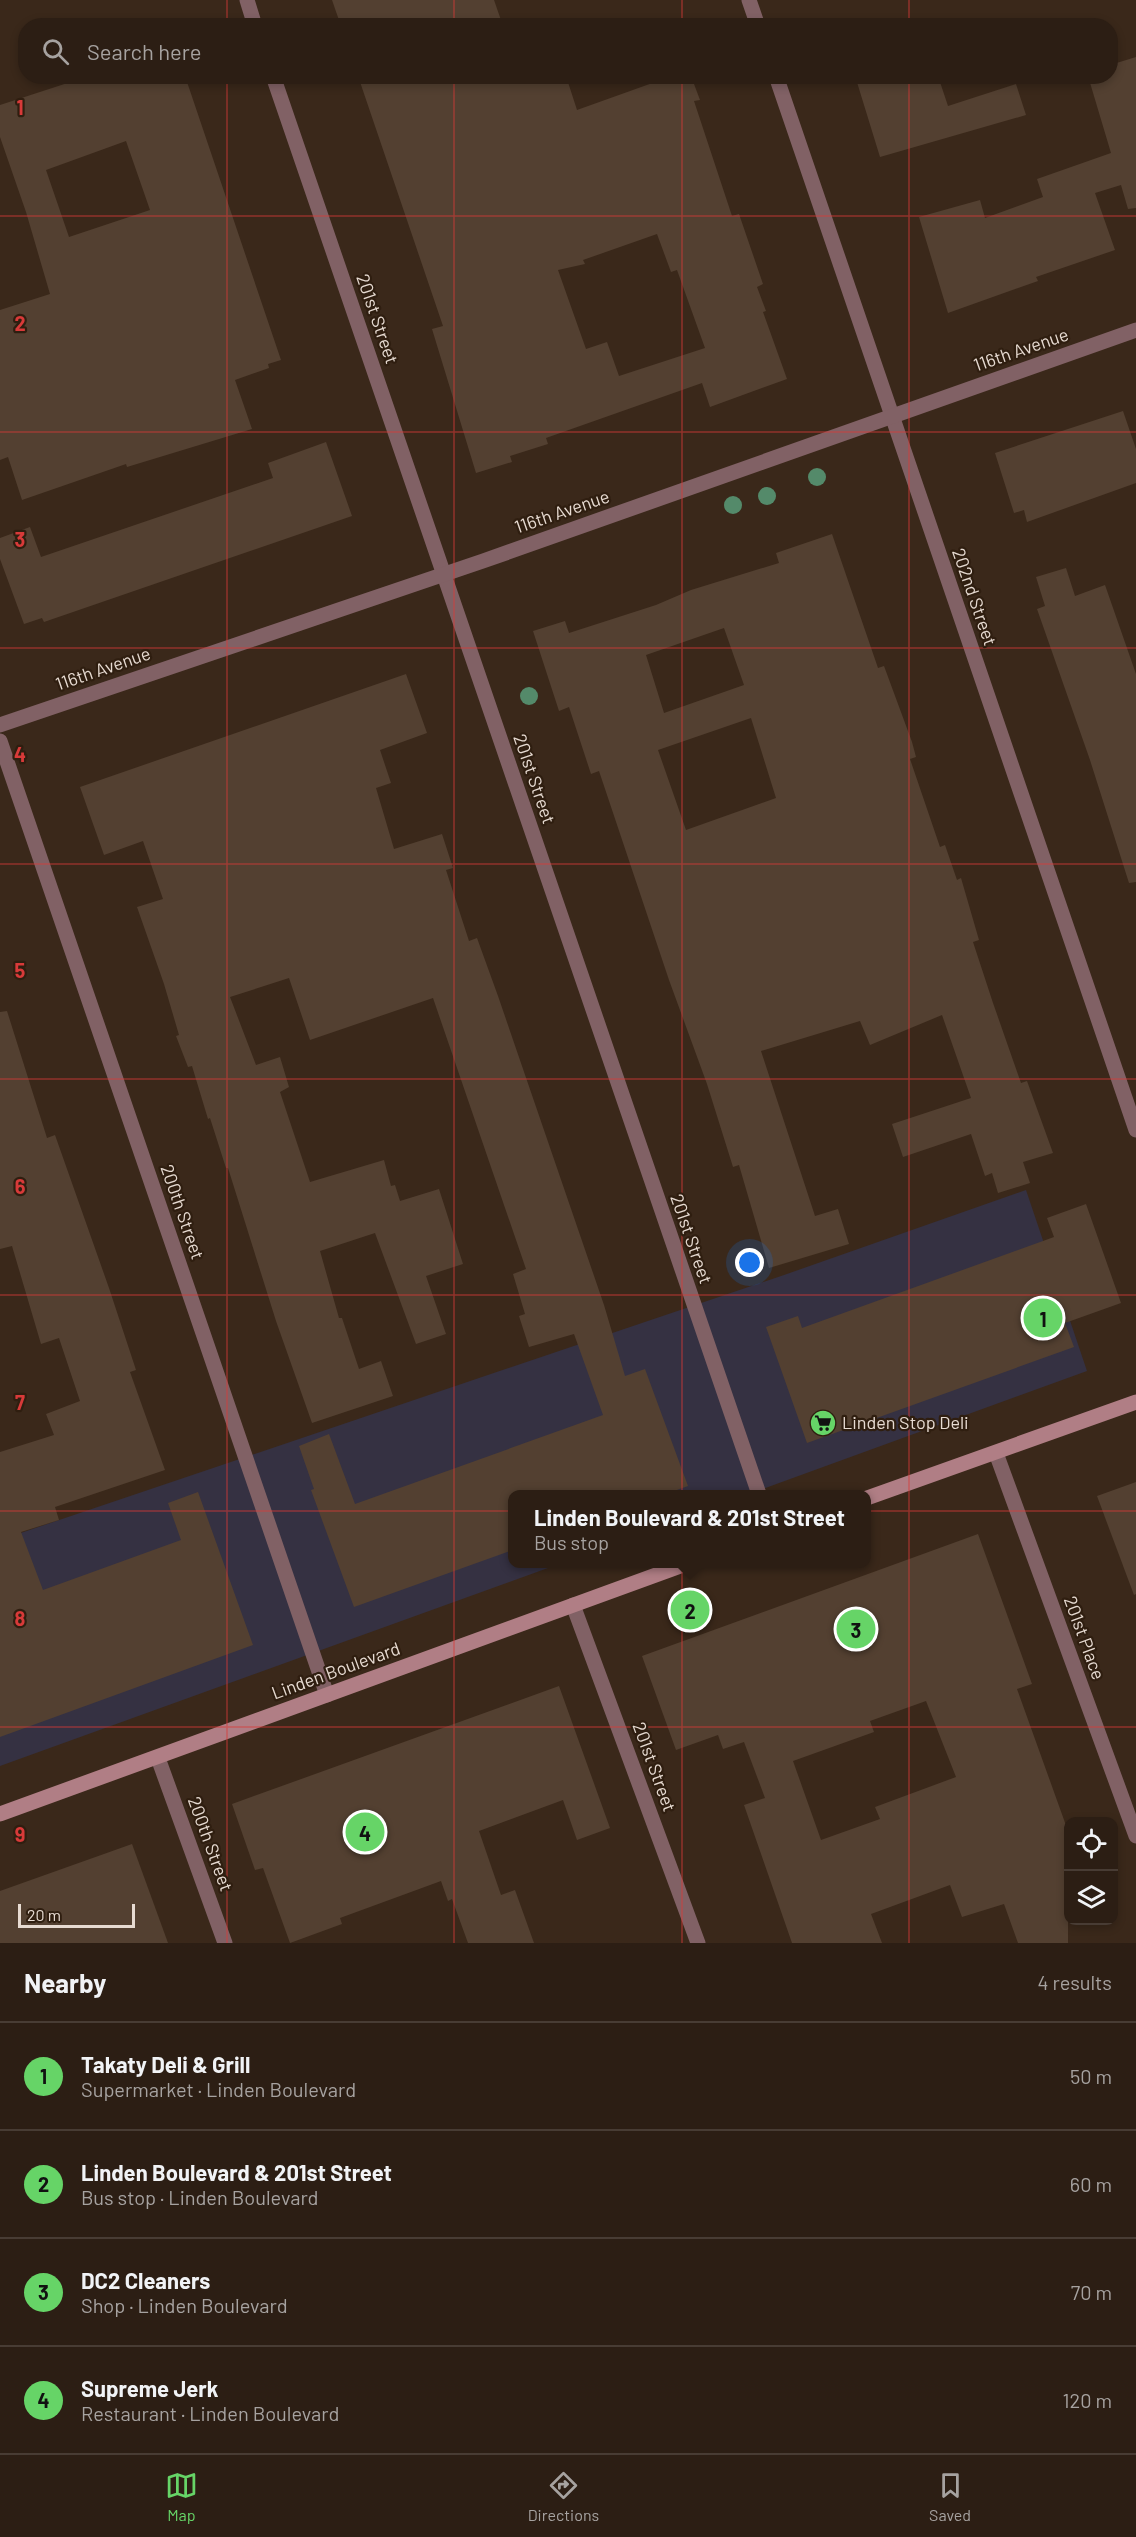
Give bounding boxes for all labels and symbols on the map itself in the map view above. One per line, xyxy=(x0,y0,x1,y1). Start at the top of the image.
text: 1 xyxy=(16,95,24,119)
street label: 201st Street xyxy=(352,271,404,366)
text: 2 xyxy=(14,311,26,335)
street label: 116th Avenue xyxy=(970,323,1071,376)
street label: 116th Avenue xyxy=(511,485,612,538)
text: 3 xyxy=(15,527,25,551)
street label: 202nd Street xyxy=(948,545,1002,648)
street label: 116th Avenue xyxy=(52,642,153,695)
street label: 201st Street xyxy=(509,731,561,826)
text: 4 xyxy=(14,742,26,766)
text: 5 xyxy=(15,958,26,982)
street label: 200th Street xyxy=(156,1161,209,1262)
text: 6 xyxy=(15,1174,26,1198)
street label: 201st Street xyxy=(666,1191,718,1286)
your location xyxy=(735,1248,764,1277)
pin: 1 xyxy=(1024,1296,1062,1340)
text: 7 xyxy=(15,1390,25,1414)
supermarket icon: Linden Stop Deli xyxy=(808,1408,838,1438)
place label: Linden Stop Deli xyxy=(842,1411,969,1433)
pin: 2 xyxy=(670,1588,710,1632)
street label: 201st Place xyxy=(1060,1593,1110,1682)
text: 8 xyxy=(15,1606,26,1630)
pin: 3 xyxy=(836,1606,876,1652)
street label: Linden Boulevard xyxy=(268,1637,403,1704)
street label: 201st Street xyxy=(629,1719,681,1814)
street label: 200th Street xyxy=(184,1793,238,1894)
pin: 4 xyxy=(346,1810,385,1854)
text: 9 xyxy=(15,1822,25,1846)
scale bar xyxy=(18,1901,135,1928)

